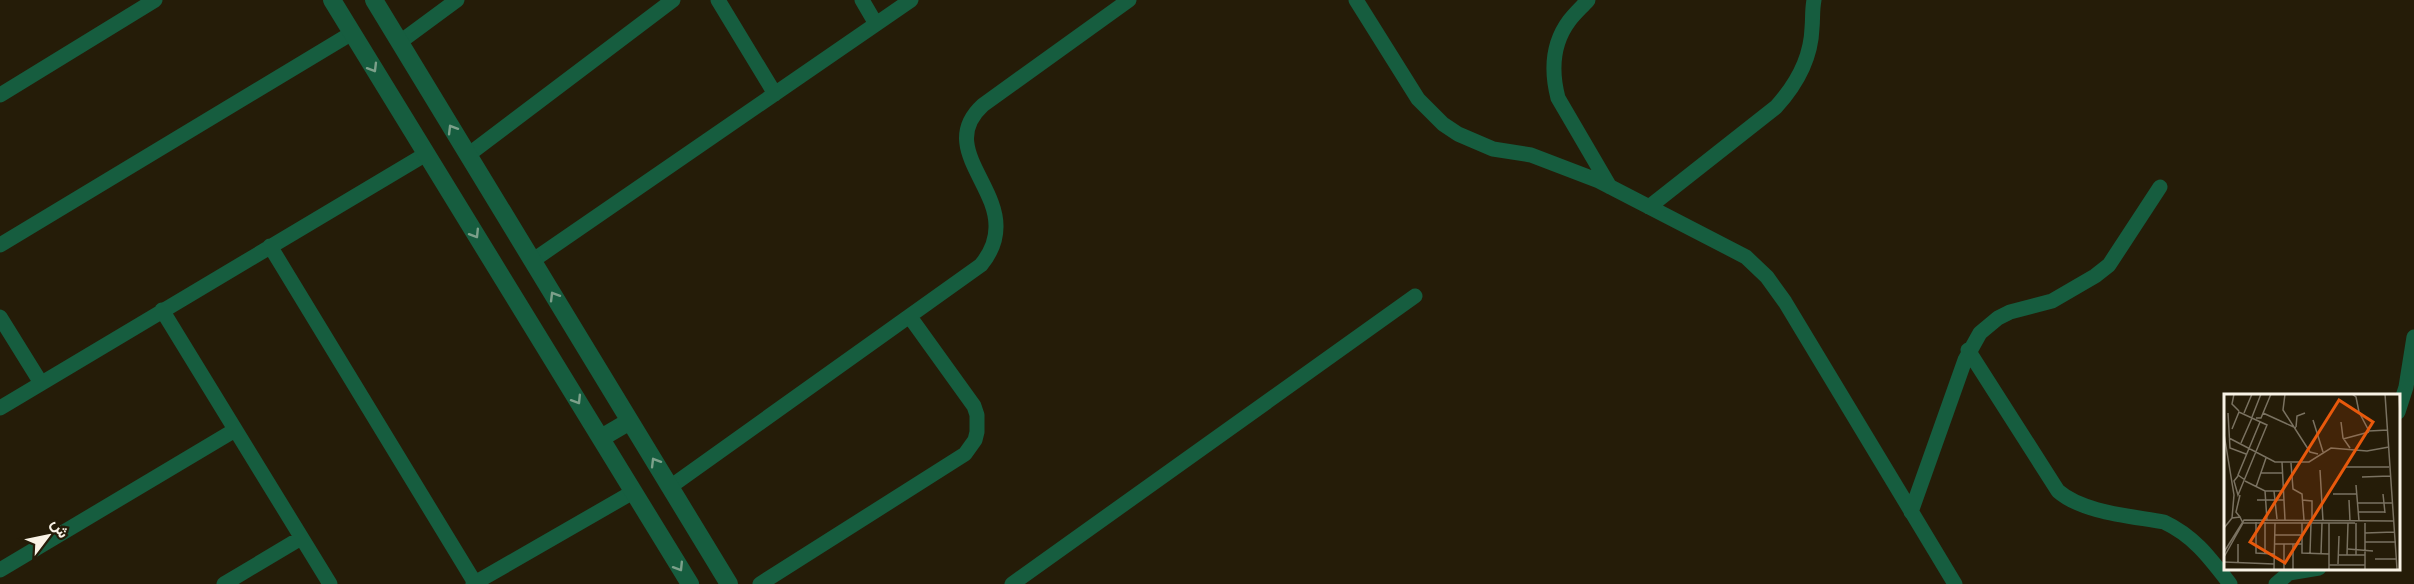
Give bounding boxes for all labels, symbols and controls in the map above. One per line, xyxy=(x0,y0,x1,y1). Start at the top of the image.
one-way arrow xyxy=(366,62,378,72)
one-way arrow xyxy=(448,125,460,135)
one-way arrow xyxy=(468,228,480,238)
one-way arrow xyxy=(549,292,561,302)
one-way arrow xyxy=(570,394,582,404)
inset map xyxy=(2224,394,2399,569)
one-way arrow xyxy=(650,458,662,468)
north arrow xyxy=(18,506,78,566)
text: ش xyxy=(45,516,73,543)
one-way arrow xyxy=(672,560,683,571)

